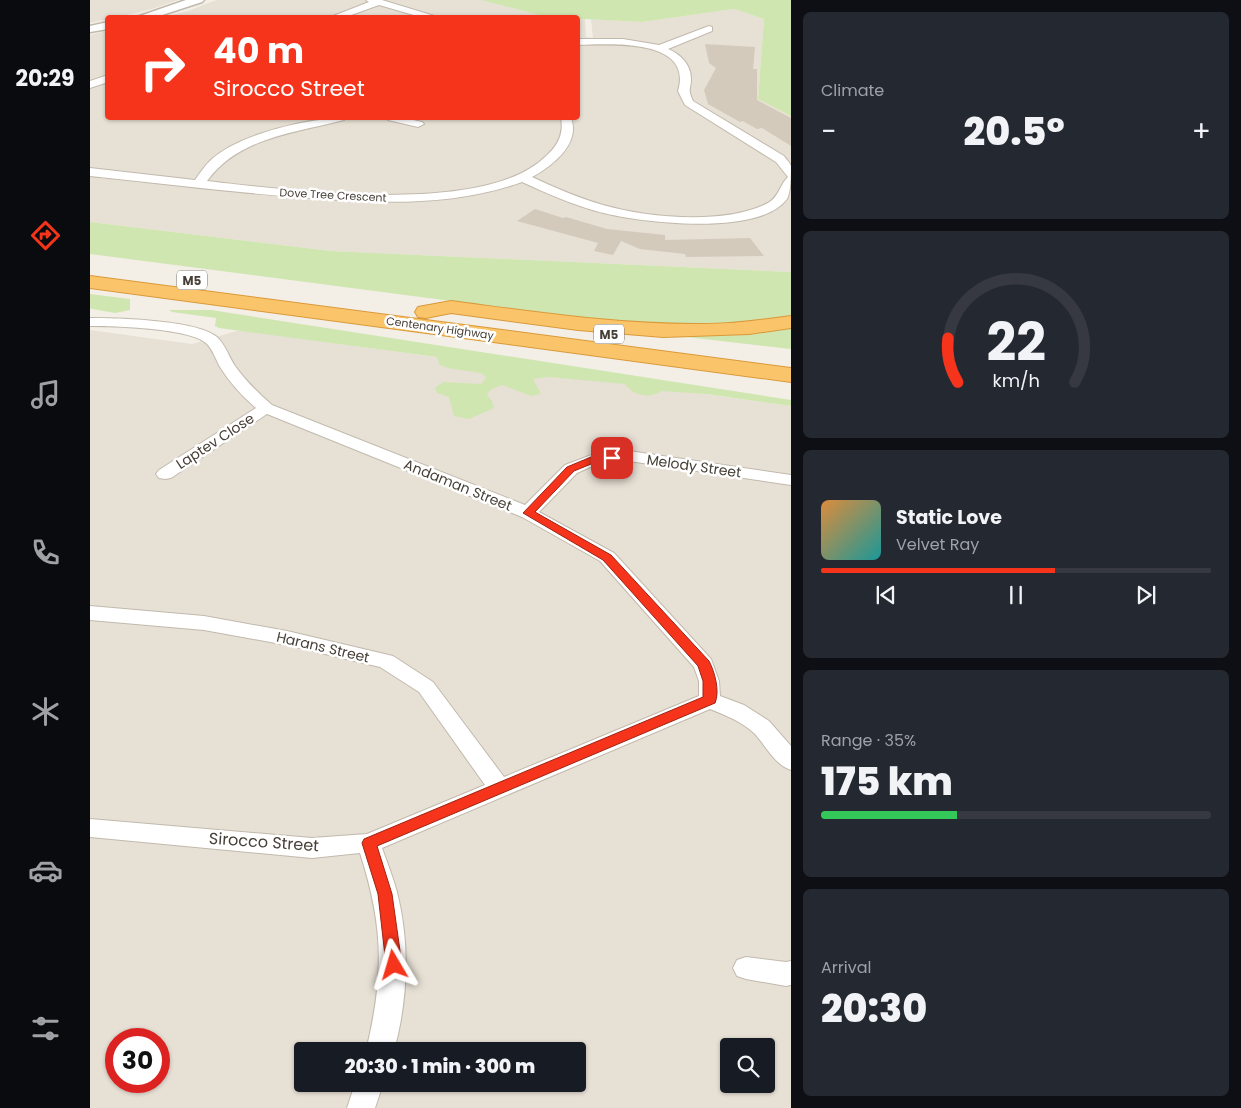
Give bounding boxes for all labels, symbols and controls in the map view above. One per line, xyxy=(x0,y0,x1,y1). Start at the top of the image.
text: 40 m xyxy=(213,26,304,75)
icon: right xyxy=(130,35,195,100)
text: 20:29 xyxy=(15,63,75,94)
text: Sirocco Street xyxy=(213,73,365,104)
text: Climate xyxy=(821,79,884,102)
text: 20.5° xyxy=(964,105,1065,158)
text: − xyxy=(821,112,836,151)
text: + xyxy=(1192,112,1211,151)
street label: Dove Tree Crescent xyxy=(279,184,387,206)
icon: directions xyxy=(28,218,63,253)
road number: M5 xyxy=(177,270,207,290)
text: 22 xyxy=(986,306,1046,379)
street label: Centenary Highway xyxy=(385,313,496,344)
road number: M5 xyxy=(594,324,624,344)
text: km/h xyxy=(992,368,1040,393)
icon: music xyxy=(28,377,63,412)
street label: Laptev Close xyxy=(172,408,258,474)
pin xyxy=(591,437,633,479)
icon: arrive xyxy=(598,444,626,472)
street label: Melody Street xyxy=(645,449,743,483)
street label: Andaman Street xyxy=(401,454,515,516)
text: Static Love xyxy=(896,504,1002,531)
text: Velvet Ray xyxy=(896,533,979,556)
icon: phone xyxy=(28,535,63,570)
icon: previous xyxy=(872,581,900,609)
icon: pause xyxy=(1002,581,1030,609)
icon: next xyxy=(1132,581,1160,609)
street label: Harans Street xyxy=(275,627,371,667)
icon: climate xyxy=(28,694,63,729)
text: Range · 35% xyxy=(821,729,916,752)
text: 175 km xyxy=(821,755,953,808)
street label: Sirocco Street xyxy=(208,827,320,857)
icon: car xyxy=(28,853,63,888)
position arrow xyxy=(367,938,419,990)
text: Arrival xyxy=(821,956,871,979)
text: 20:30 xyxy=(821,982,927,1035)
icon: filters xyxy=(28,1011,63,1046)
speed limit sign: 30 xyxy=(105,1028,170,1093)
map controls xyxy=(720,1038,775,1093)
button: search xyxy=(720,1038,775,1093)
text: 20:30 · 1 min · 300 m xyxy=(345,1053,535,1080)

